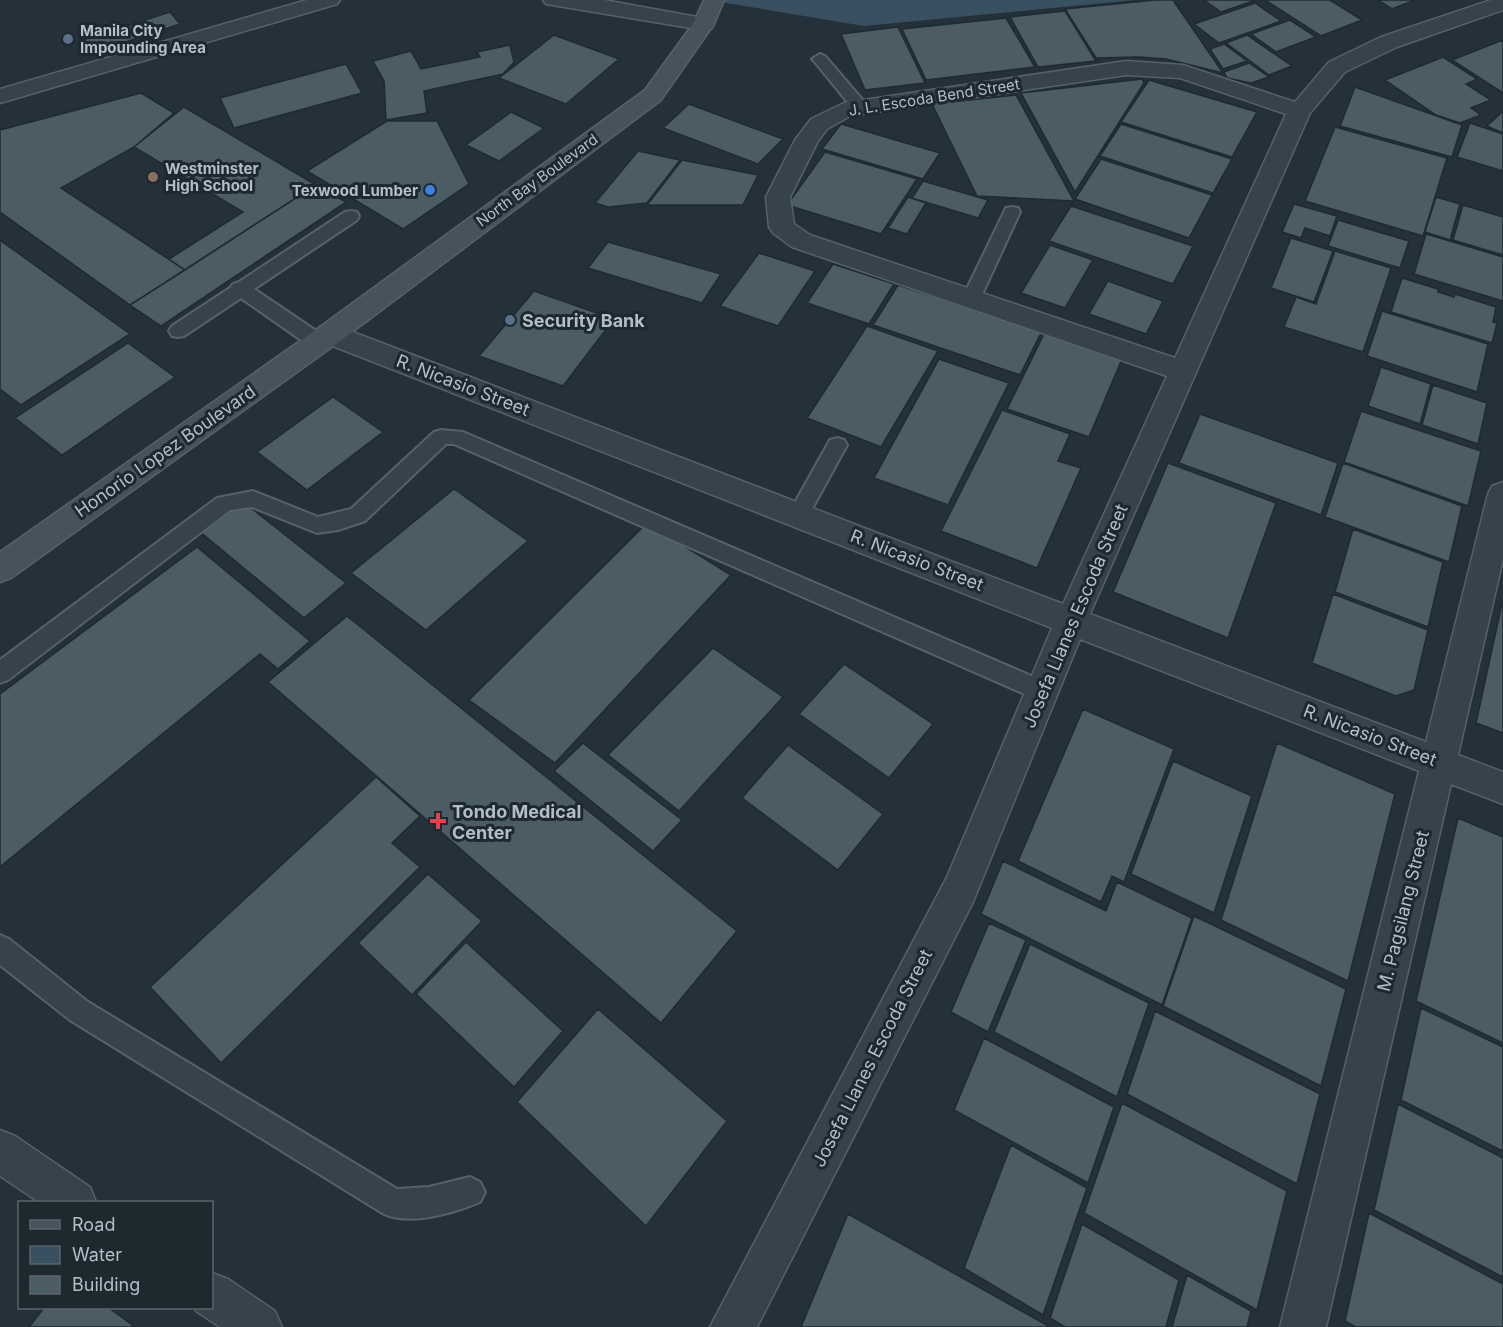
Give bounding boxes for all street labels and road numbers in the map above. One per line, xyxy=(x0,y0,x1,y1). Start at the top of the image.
street label: J. L. Escoda Bend Street xyxy=(847,74,1021,120)
street label: North Bay Boulevard xyxy=(472,129,602,231)
street label: R. Nicasio Street xyxy=(393,350,533,420)
street label: Honorio Lopez Boulevard xyxy=(71,381,259,521)
street label: Josefa Llanes Escoda Street xyxy=(1018,501,1132,731)
street label: R. Nicasio Street xyxy=(847,525,987,595)
street label: R. Nicasio Street xyxy=(1300,700,1440,770)
street label: M. Pagsilang Street xyxy=(1373,828,1433,994)
street label: Josefa Llanes Escoda Street xyxy=(808,946,936,1170)

